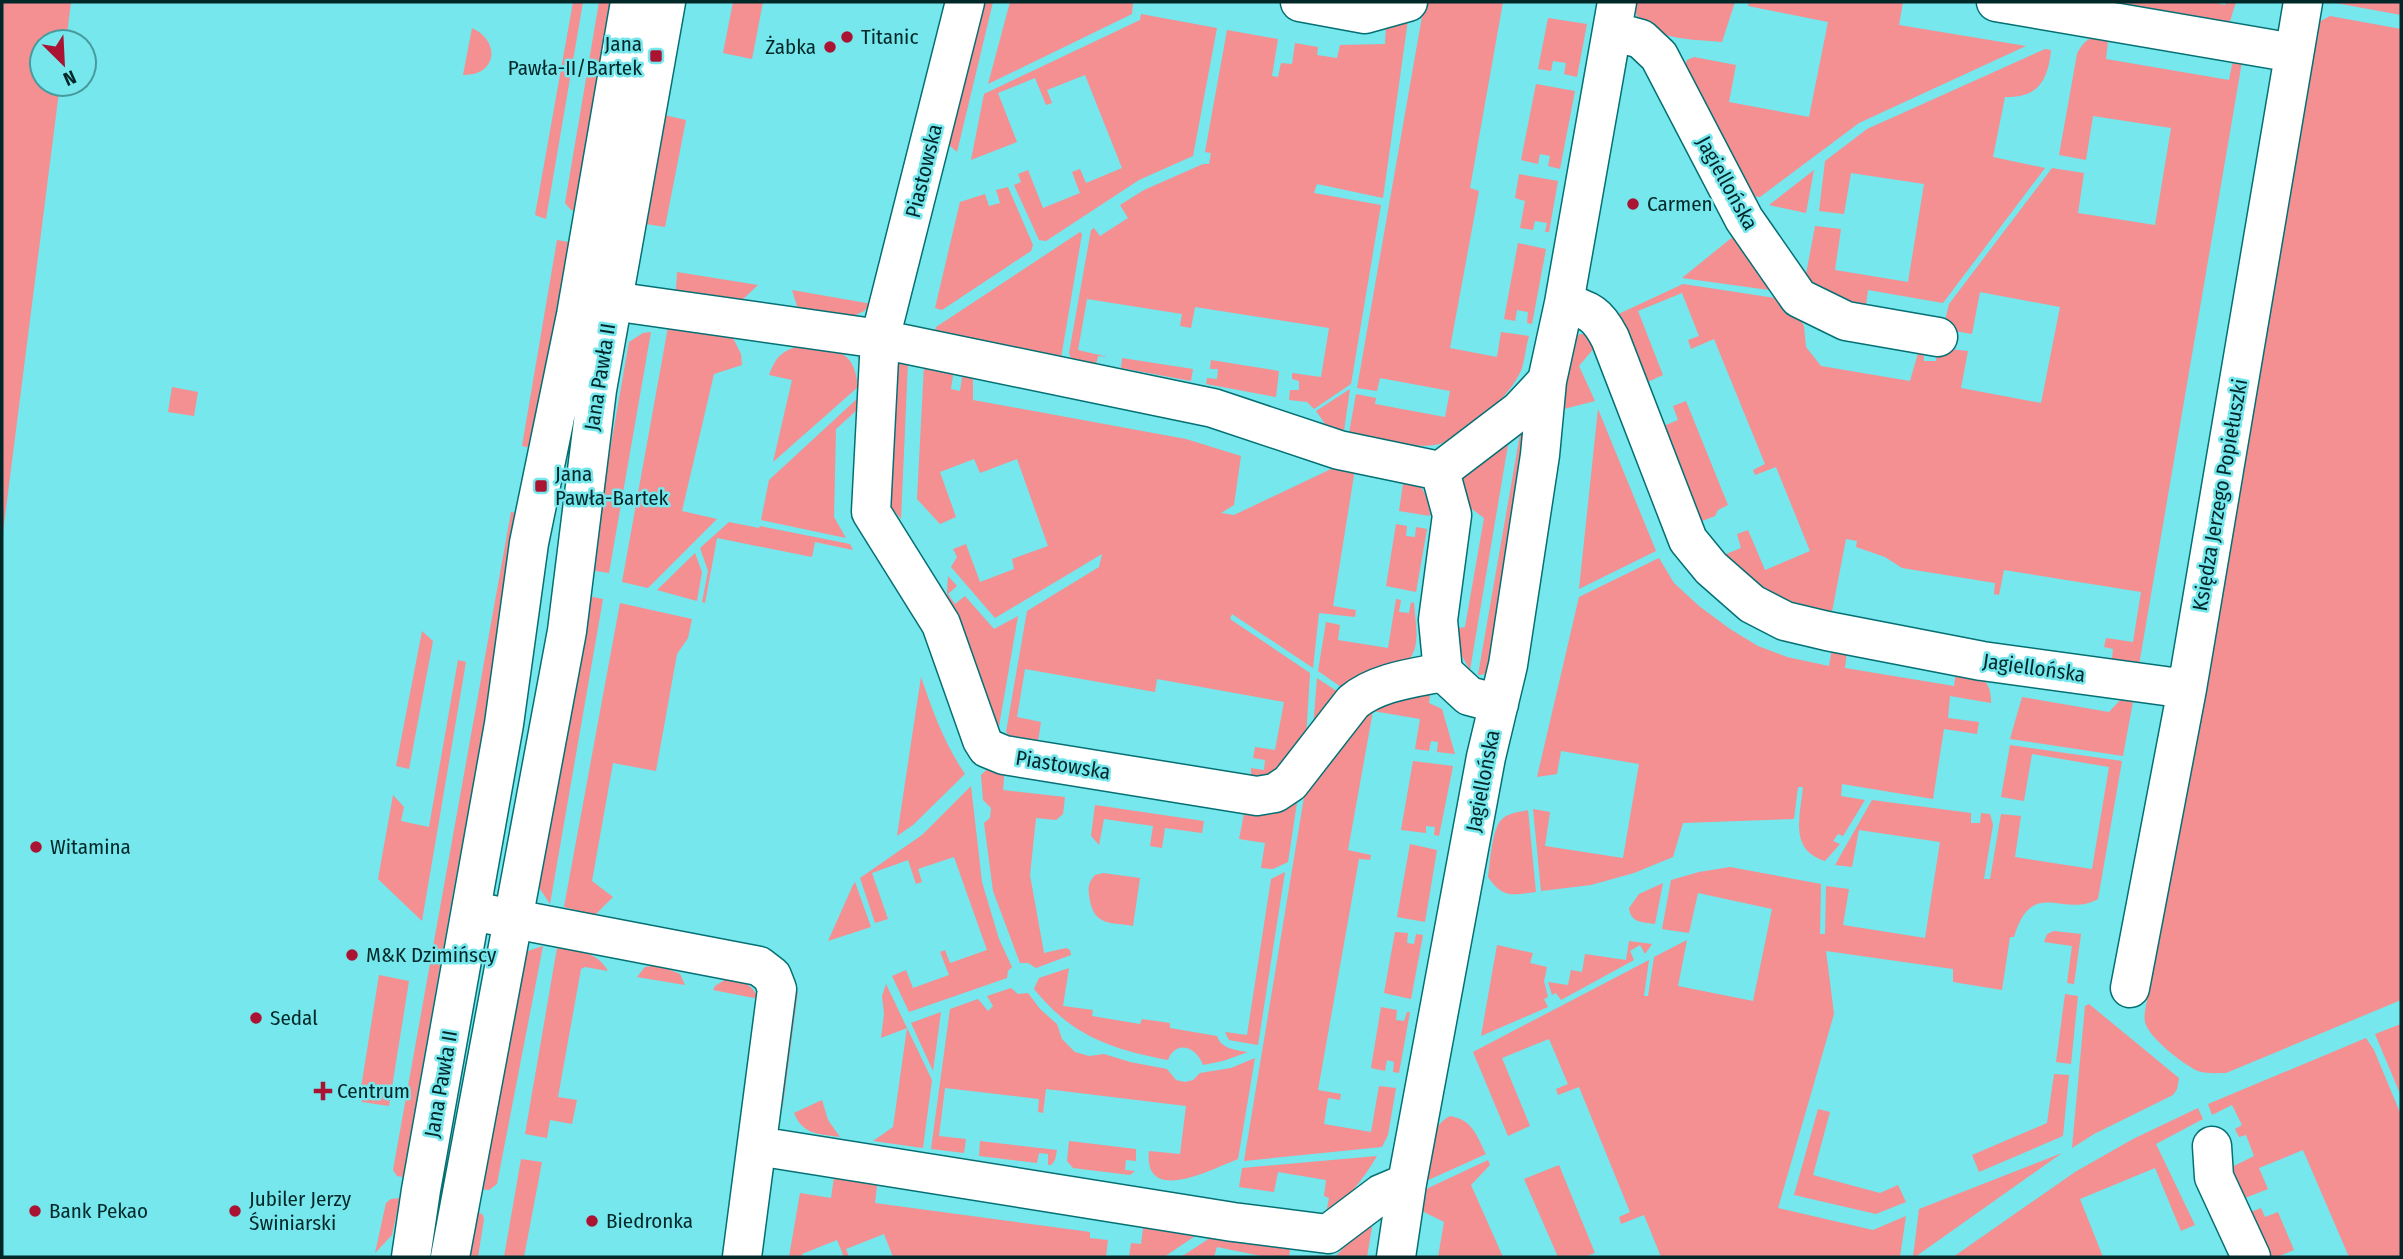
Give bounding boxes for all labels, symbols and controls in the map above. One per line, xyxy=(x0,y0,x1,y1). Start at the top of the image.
place label: Titanic xyxy=(861,24,918,50)
north arrow xyxy=(28,28,98,98)
marker: Titanic xyxy=(839,29,855,45)
place label: Jana Pawła-II/Bartek xyxy=(508,31,642,81)
place label: Żabka xyxy=(765,34,816,60)
marker: Żabka xyxy=(822,39,838,55)
marker: Jana Pawła-II/Bartek xyxy=(648,48,664,64)
text: N xyxy=(60,65,80,91)
street label: Piastowska xyxy=(900,122,948,220)
street label: Jagiellońska xyxy=(1691,132,1763,234)
place label: Carmen xyxy=(1647,191,1713,217)
marker: Carmen xyxy=(1625,196,1641,212)
street label: Jana Pawła II xyxy=(579,321,621,433)
street label: Księdza Jerzego Popiełuszki xyxy=(2187,377,2253,613)
place label: Jana Pawła-Bartek xyxy=(555,461,669,511)
marker: Jana Pawła-Bartek xyxy=(533,478,549,494)
street label: Jagiellońska xyxy=(1981,648,2087,688)
street label: Jagiellońska xyxy=(1460,728,1506,834)
street label: Piastowska xyxy=(1014,745,1112,785)
place label: Witamina xyxy=(50,834,131,860)
marker: Witamina xyxy=(28,839,44,855)
place label: M&K Dzimińscy xyxy=(366,942,497,968)
marker: M&K Dzimińscy xyxy=(344,947,360,963)
place label: Sedal xyxy=(270,1005,318,1031)
marker: Sedal xyxy=(248,1010,264,1026)
street label: Jana Pawła II xyxy=(419,1028,463,1140)
place label: Centrum xyxy=(337,1078,410,1104)
marker: Centrum xyxy=(315,1083,331,1099)
place label: Jubiler Jerzy Świniarski xyxy=(249,1186,352,1236)
place label: Bank Pekao xyxy=(49,1198,148,1224)
marker: Bank Pekao xyxy=(27,1203,43,1219)
marker: Jubiler Jerzy Świniarski xyxy=(227,1203,243,1219)
place label: Biedronka xyxy=(606,1208,693,1234)
marker: Biedronka xyxy=(584,1213,600,1229)

